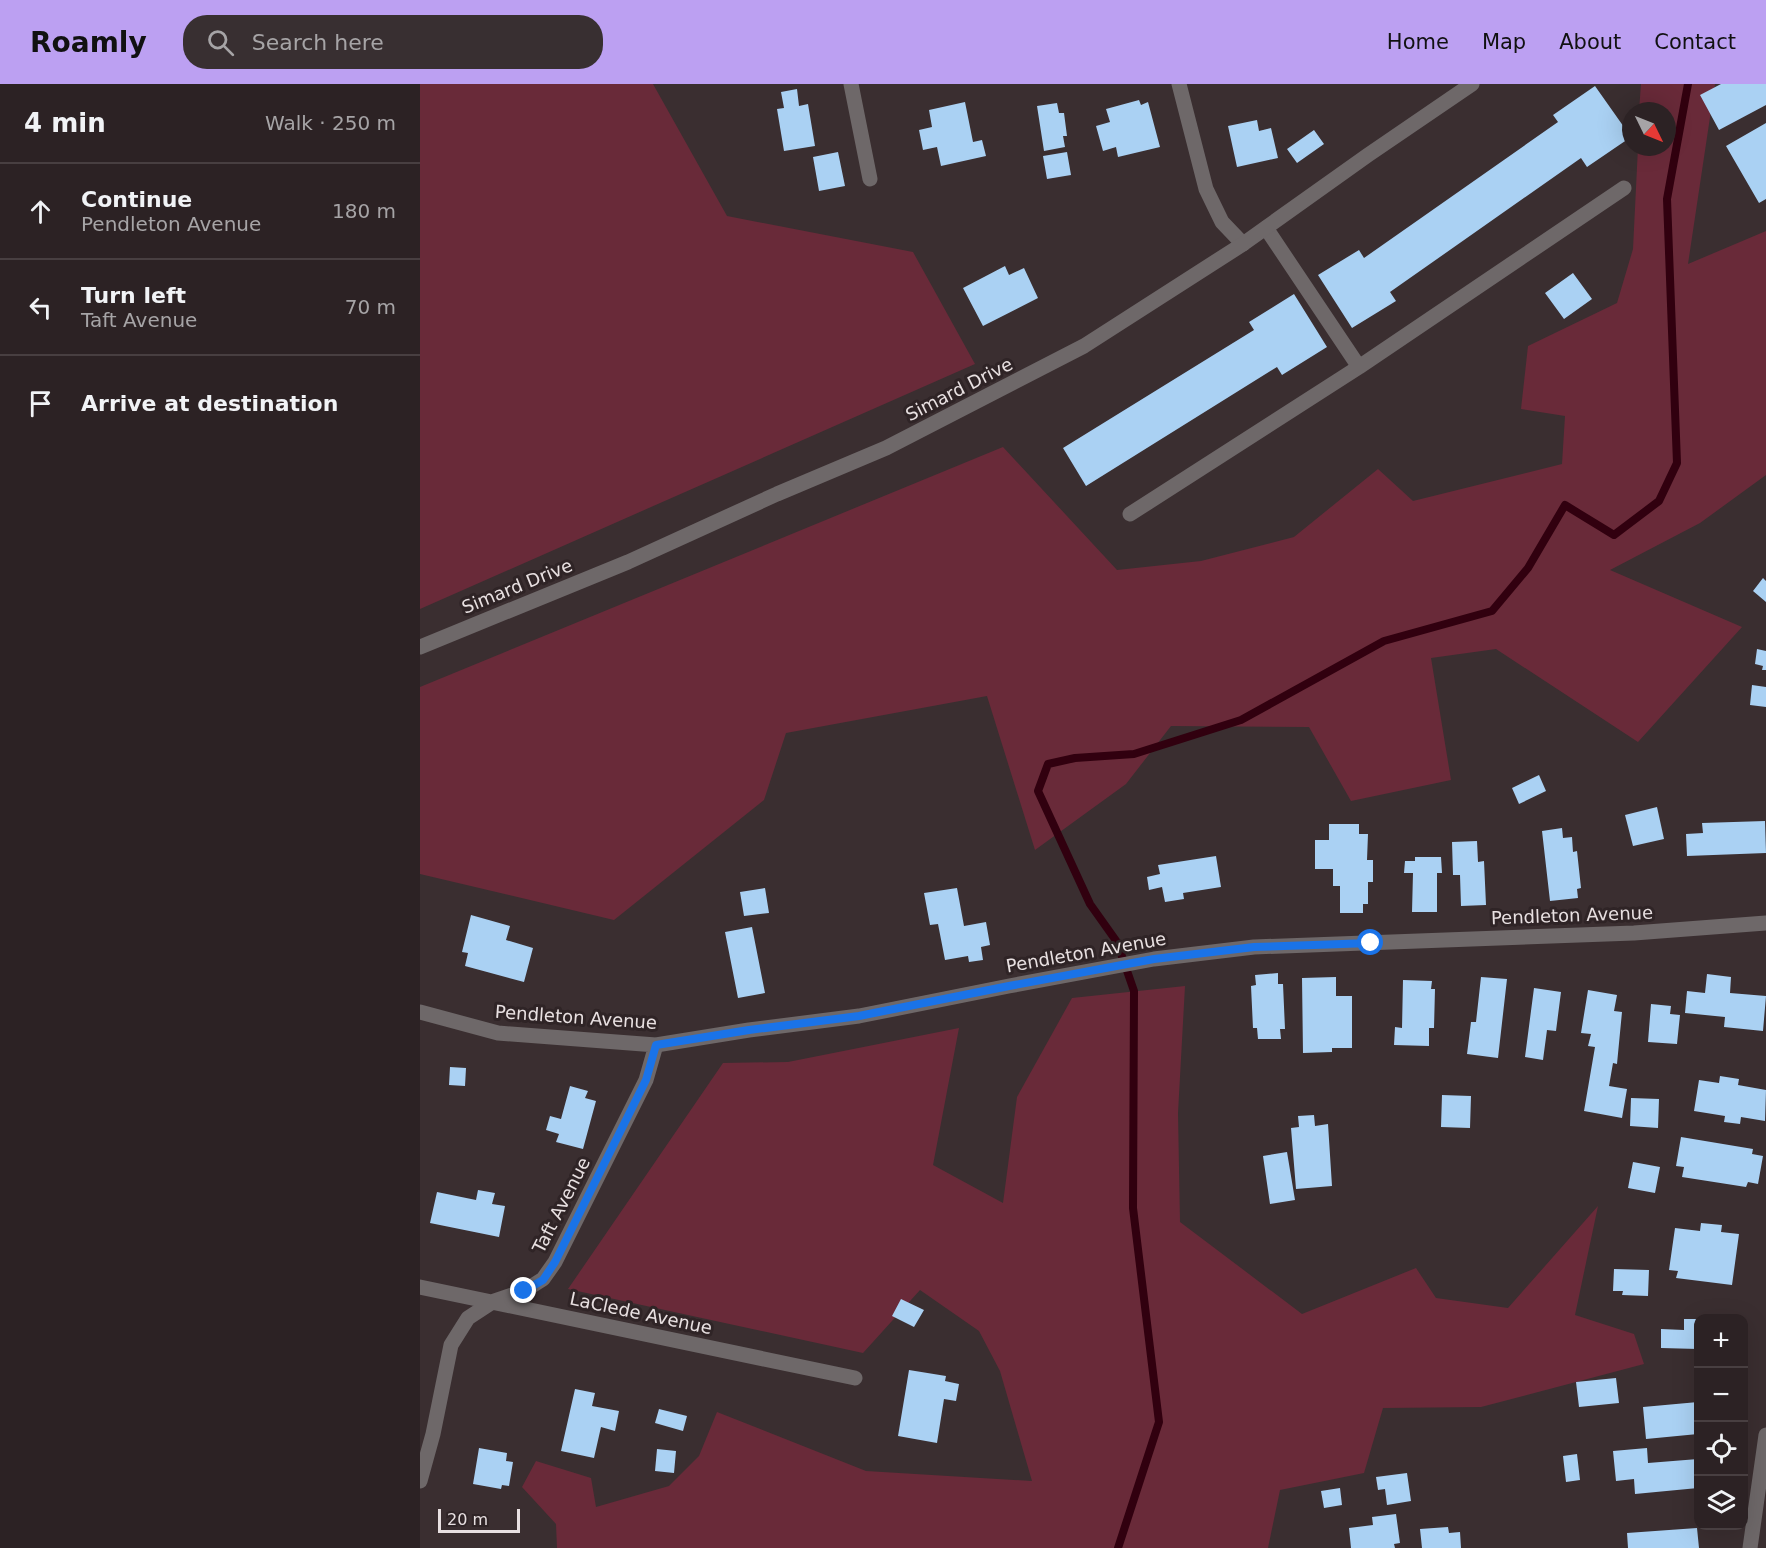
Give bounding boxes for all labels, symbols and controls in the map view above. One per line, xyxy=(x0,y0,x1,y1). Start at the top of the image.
search box xyxy=(183,15,603,69)
text: Roamly xyxy=(30,26,147,59)
icon: search xyxy=(204,26,237,59)
text: Search here xyxy=(252,30,384,55)
text: Home xyxy=(1387,30,1449,54)
text: Map xyxy=(1482,30,1526,54)
text: About xyxy=(1559,30,1621,54)
text: Contact xyxy=(1654,30,1736,54)
north arrow xyxy=(1622,102,1676,156)
text: 4 min xyxy=(24,108,106,138)
text: Walk · 250 m xyxy=(265,111,396,135)
text: Continue xyxy=(81,187,192,212)
icon: ahead xyxy=(24,195,57,228)
text: 180 m xyxy=(332,199,396,223)
text: Pendleton Avenue xyxy=(81,212,261,236)
text: Turn left xyxy=(81,283,186,308)
icon: left xyxy=(24,291,57,324)
text: 70 m xyxy=(345,295,396,319)
text: Taft Avenue xyxy=(81,308,197,332)
street label: Simard Drive xyxy=(902,353,1016,425)
icon: arrive xyxy=(24,387,57,420)
text: Arrive at destination xyxy=(81,391,338,416)
street label: Simard Drive xyxy=(459,554,575,618)
street label: Pendleton Avenue xyxy=(1491,902,1653,928)
street label: Pendleton Avenue xyxy=(1004,928,1168,976)
route start xyxy=(1357,929,1383,955)
street label: Pendleton Avenue xyxy=(494,1001,658,1033)
street label: Taft Avenue xyxy=(527,1154,594,1257)
route end xyxy=(510,1277,536,1303)
street label: LaClede Avenue xyxy=(568,1288,714,1338)
map controls xyxy=(1694,1314,1748,1530)
button: + xyxy=(1694,1314,1748,1368)
button: − xyxy=(1694,1368,1748,1422)
button: locate xyxy=(1694,1422,1748,1476)
button: layers xyxy=(1694,1476,1748,1530)
scale bar xyxy=(438,1506,520,1534)
text: 20 m xyxy=(447,1510,488,1529)

